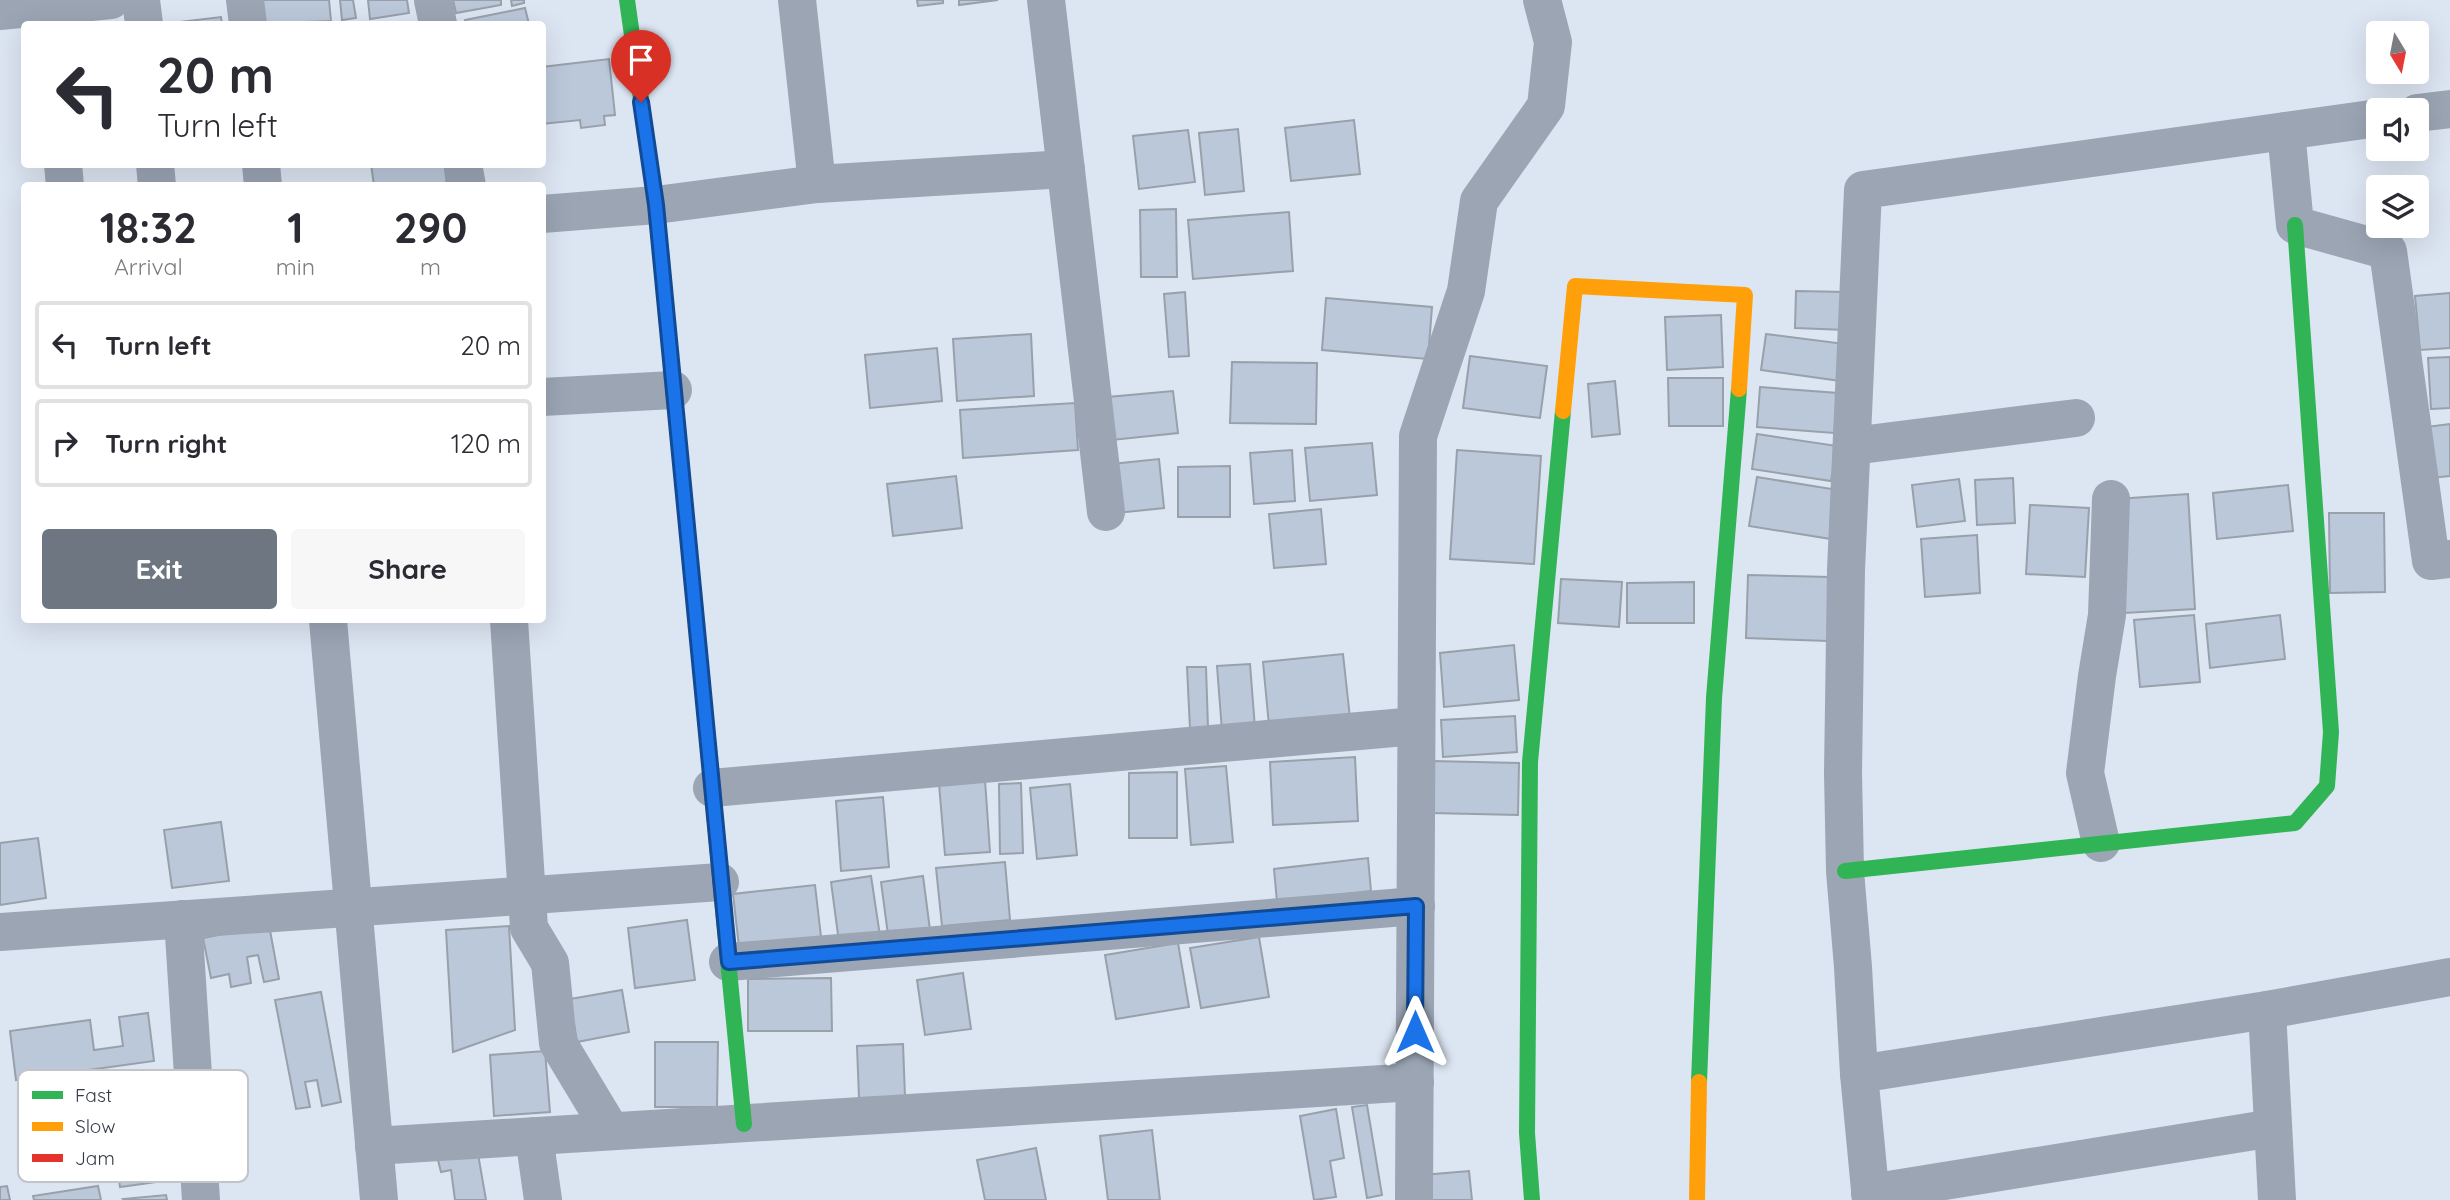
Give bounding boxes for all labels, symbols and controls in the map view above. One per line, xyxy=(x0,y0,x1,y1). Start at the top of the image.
north arrow xyxy=(2366,21,2429,84)
map controls xyxy=(2366,21,2429,238)
pin xyxy=(611,30,671,102)
icon: arrive xyxy=(622,41,660,79)
text: 20 m xyxy=(157,44,274,105)
icon: left xyxy=(42,49,133,140)
button: sound xyxy=(2366,98,2429,161)
text: Turn left xyxy=(157,105,278,145)
button: layers xyxy=(2366,175,2429,238)
text: 18:32 xyxy=(100,201,197,254)
text: 1 xyxy=(287,201,304,254)
text: 290 xyxy=(394,201,467,254)
text: Arrival xyxy=(114,252,183,281)
text: min xyxy=(276,252,315,281)
text: m xyxy=(420,252,441,281)
icon: left xyxy=(46,326,84,364)
text: Turn left xyxy=(105,329,212,362)
text: 20 m xyxy=(460,329,521,362)
icon: right xyxy=(46,424,84,462)
text: Turn right xyxy=(105,427,227,460)
text: 120 m xyxy=(451,427,521,460)
button: Exit xyxy=(42,529,277,609)
button: Share xyxy=(291,529,525,609)
position arrow xyxy=(1378,995,1452,1069)
legend xyxy=(18,1070,248,1182)
text: Fast xyxy=(75,1083,112,1107)
text: Slow xyxy=(75,1114,116,1138)
text: Jam xyxy=(75,1146,115,1170)

